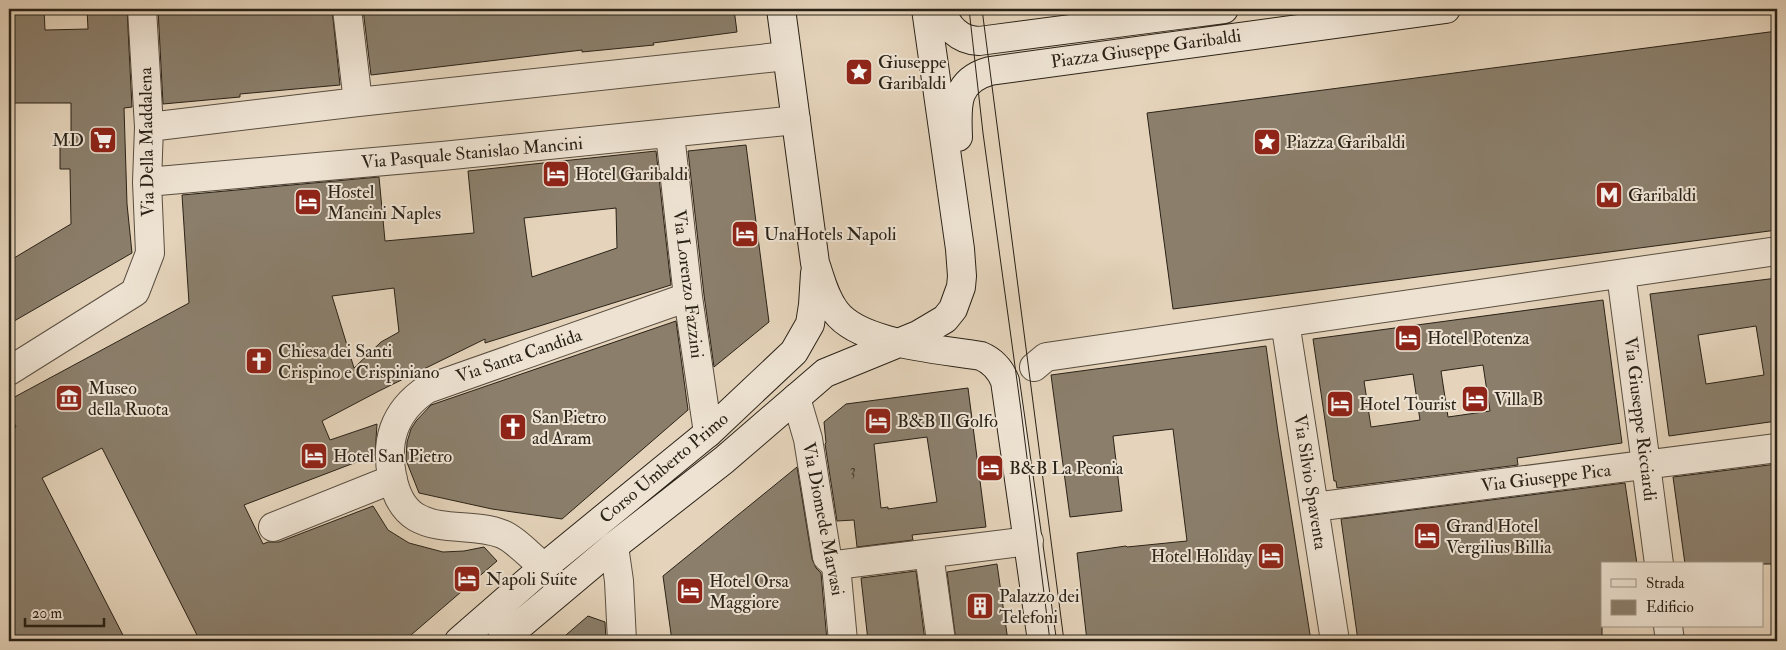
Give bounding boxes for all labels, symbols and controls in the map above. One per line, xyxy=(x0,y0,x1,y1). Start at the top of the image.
street label: Piazza Giuseppe Garibaldi xyxy=(1049,24,1243,74)
place label: Giuseppe Garibaldi xyxy=(878,51,947,95)
place icon: Giuseppe Garibaldi xyxy=(844,57,874,87)
street label: Via Della Maddalena xyxy=(134,66,160,217)
supermarket icon: MD xyxy=(88,125,118,155)
place icon: Piazza Garibaldi xyxy=(1252,127,1282,157)
place label: MD xyxy=(52,129,84,152)
place label: Piazza Garibaldi xyxy=(1286,131,1406,154)
street label: Via Pasquale Stanislao Mancini xyxy=(360,132,584,174)
hotel icon: Hotel Garibaldi xyxy=(541,159,571,189)
place label: Hotel Garibaldi xyxy=(575,163,689,186)
metro station icon: Garibaldi xyxy=(1594,180,1624,210)
place label: Hostel Mancini Naples xyxy=(327,181,441,225)
place label: Garibaldi xyxy=(1628,184,1697,207)
hotel icon: Hostel Mancini Naples xyxy=(293,187,323,217)
street label: Via Lorenzo Fazzini xyxy=(667,208,709,360)
hotel icon: UnaHotels Napoli xyxy=(730,219,760,249)
place label: UnaHotels Napoli xyxy=(764,223,897,246)
street label: Via Santa Candida xyxy=(453,323,586,388)
hotel icon: Hotel Potenza xyxy=(1393,323,1423,353)
place label: Hotel Potenza xyxy=(1427,327,1530,350)
street label: Via Giuseppe Ricciardi xyxy=(1619,335,1662,503)
place label: Chiesa dei Santi Crispino e Crispiniano xyxy=(278,340,440,384)
church icon: Chiesa dei Santi Crispino e Crispiniano xyxy=(244,346,274,376)
place label: Museo della Ruota xyxy=(88,377,169,421)
museum icon: Museo della Ruota xyxy=(54,383,84,413)
hotel icon: Villa B xyxy=(1460,384,1490,414)
place label: Villa B xyxy=(1494,388,1544,411)
hotel icon: Hotel Tourist xyxy=(1325,389,1355,419)
place label: Hotel Tourist xyxy=(1359,393,1457,416)
place label: San Pietro ad Aram xyxy=(532,406,607,450)
hotel icon: B&B Il Golfo xyxy=(863,406,893,436)
street label: Corso Umberto Primo xyxy=(595,407,733,529)
place label: B&B Il Golfo xyxy=(897,410,998,433)
church icon: San Pietro ad Aram xyxy=(498,412,528,442)
street label: Via Silvio Spaventa xyxy=(1288,413,1332,552)
street label: Via Diomede Marvasi xyxy=(797,440,849,598)
hotel icon: Hotel San Pietro xyxy=(299,441,329,471)
place label: Hotel San Pietro xyxy=(333,445,453,468)
hotel icon: B&B La Peonia xyxy=(975,453,1005,483)
place label: B&B La Peonia xyxy=(1009,457,1124,480)
street label: Via Giuseppe Pica xyxy=(1480,459,1613,497)
house number: 3 xyxy=(850,461,856,480)
place label: Grand Hotel Vergilius Billia xyxy=(1446,515,1552,559)
hotel icon: Grand Hotel Vergilius Billia xyxy=(1412,521,1442,551)
hotel icon: Hotel Holiday xyxy=(1256,541,1286,571)
place label: Hotel Holiday xyxy=(1151,545,1253,568)
legend xyxy=(1601,562,1764,628)
hotel icon: Napoli Suite xyxy=(452,564,482,594)
place label: Napoli Suite xyxy=(486,568,578,591)
place label: Hotel Orsa Maggiore xyxy=(709,570,789,614)
text: Strada xyxy=(1646,574,1685,593)
hotel icon: Hotel Orsa Maggiore xyxy=(675,576,705,606)
place label: Palazzo dei Telefoni xyxy=(999,585,1080,629)
building icon: Palazzo dei Telefoni xyxy=(965,591,995,621)
scale bar xyxy=(25,595,104,627)
text: Edificio xyxy=(1646,598,1694,617)
text: 20 m xyxy=(32,604,62,623)

